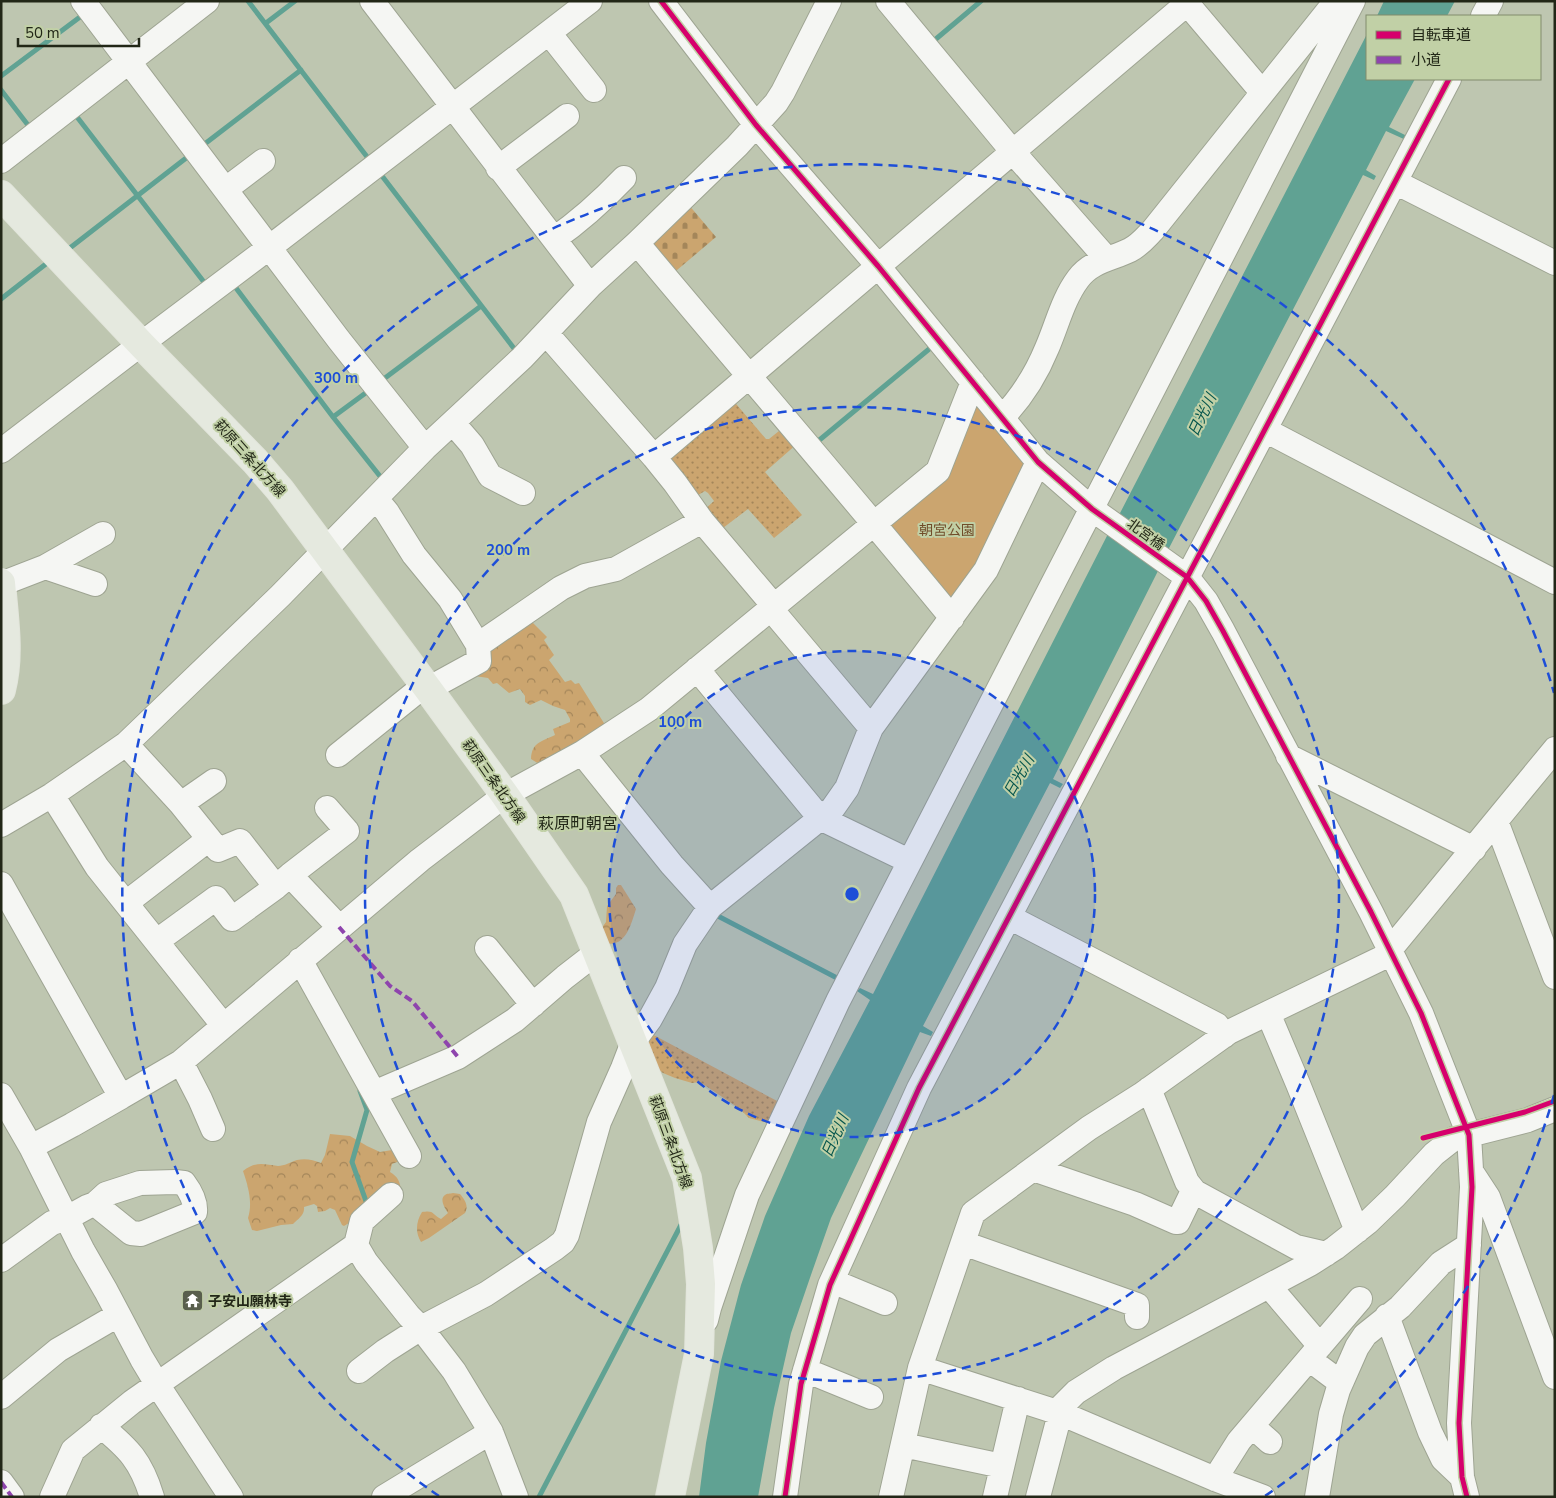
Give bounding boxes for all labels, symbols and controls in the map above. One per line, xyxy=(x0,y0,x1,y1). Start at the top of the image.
scale bar xyxy=(18,15,139,47)
legend xyxy=(1366,15,1541,80)
text: 50 m xyxy=(25,23,60,43)
text: 自転車道 xyxy=(1411,25,1471,45)
text: 小道 xyxy=(1411,50,1441,70)
text: 300 m xyxy=(314,368,358,388)
water label: 日光川 xyxy=(1183,389,1222,440)
street label: 萩原三条北方線 xyxy=(210,416,289,501)
street label: 北宮橋 xyxy=(1123,514,1168,554)
park label: 朝宮公園 xyxy=(919,521,975,540)
text: 200 m xyxy=(486,540,530,560)
text: 100 m xyxy=(658,712,702,732)
street label: 萩原三条北方線 xyxy=(458,736,529,827)
water label: 日光川 xyxy=(999,750,1040,800)
district label: 萩原町朝宮 xyxy=(538,813,618,835)
centre of rings xyxy=(843,885,861,903)
street label: 萩原三条北方線 xyxy=(645,1093,696,1191)
water label: 日光川 xyxy=(817,1110,854,1161)
temple icon: 子安山願林寺 xyxy=(180,1289,204,1313)
place label: 子安山願林寺 xyxy=(208,1292,292,1311)

